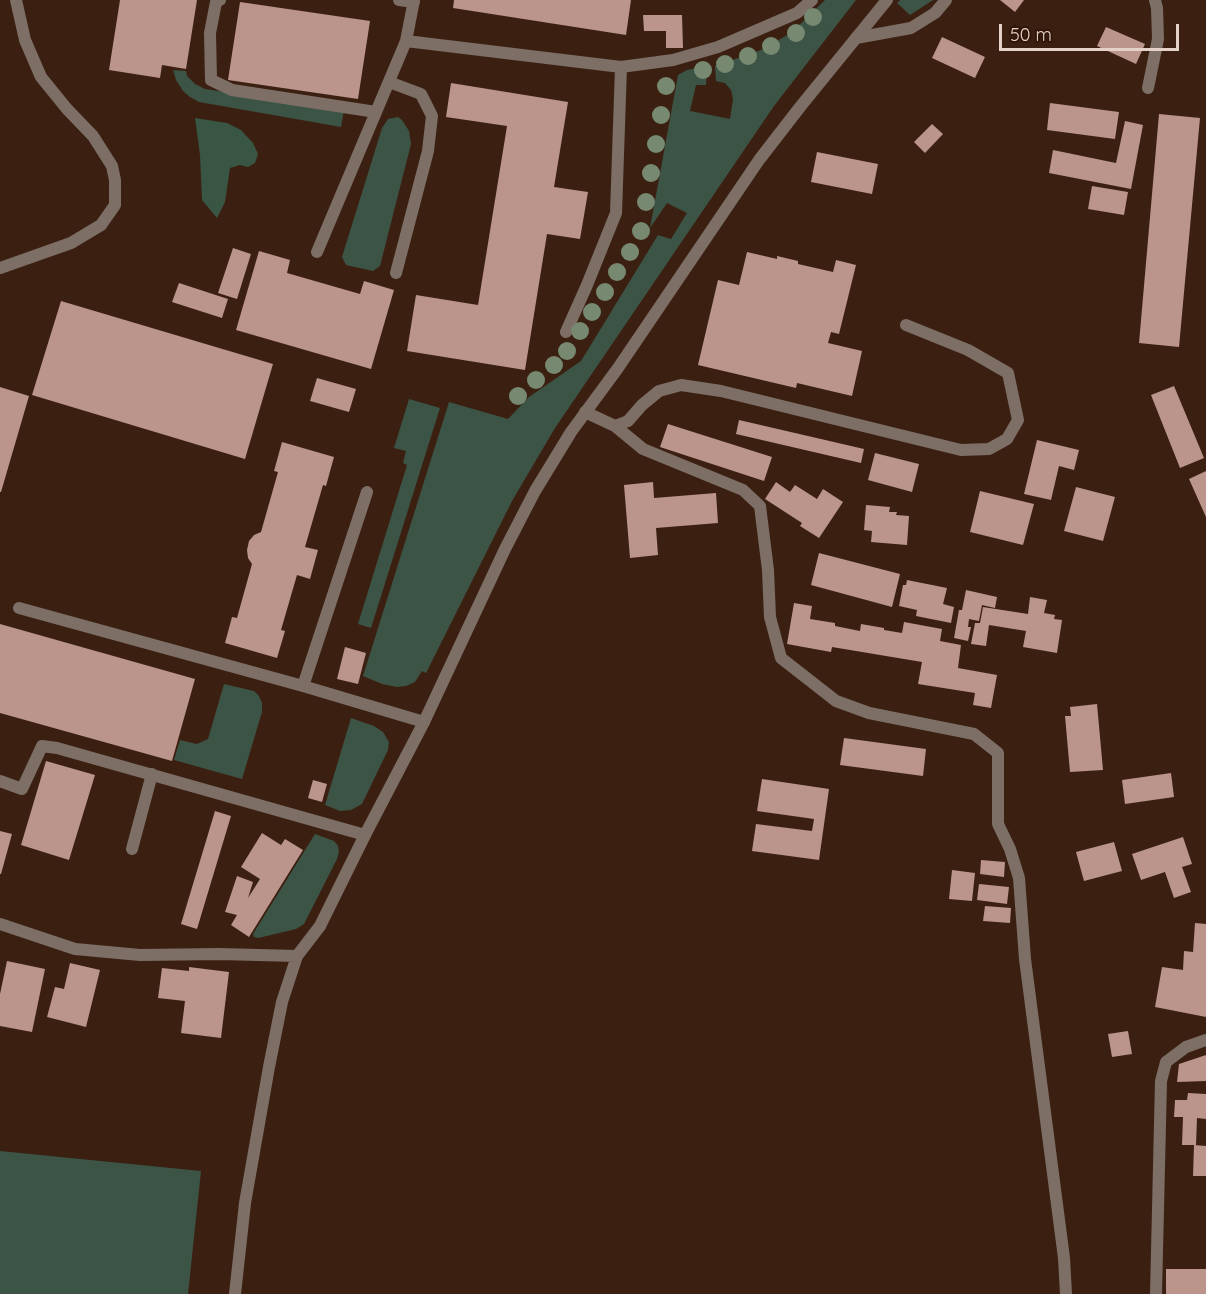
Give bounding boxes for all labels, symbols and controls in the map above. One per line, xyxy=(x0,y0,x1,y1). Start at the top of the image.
scale bar xyxy=(1002,12,1182,50)
text: 50 m xyxy=(1010,23,1052,46)

